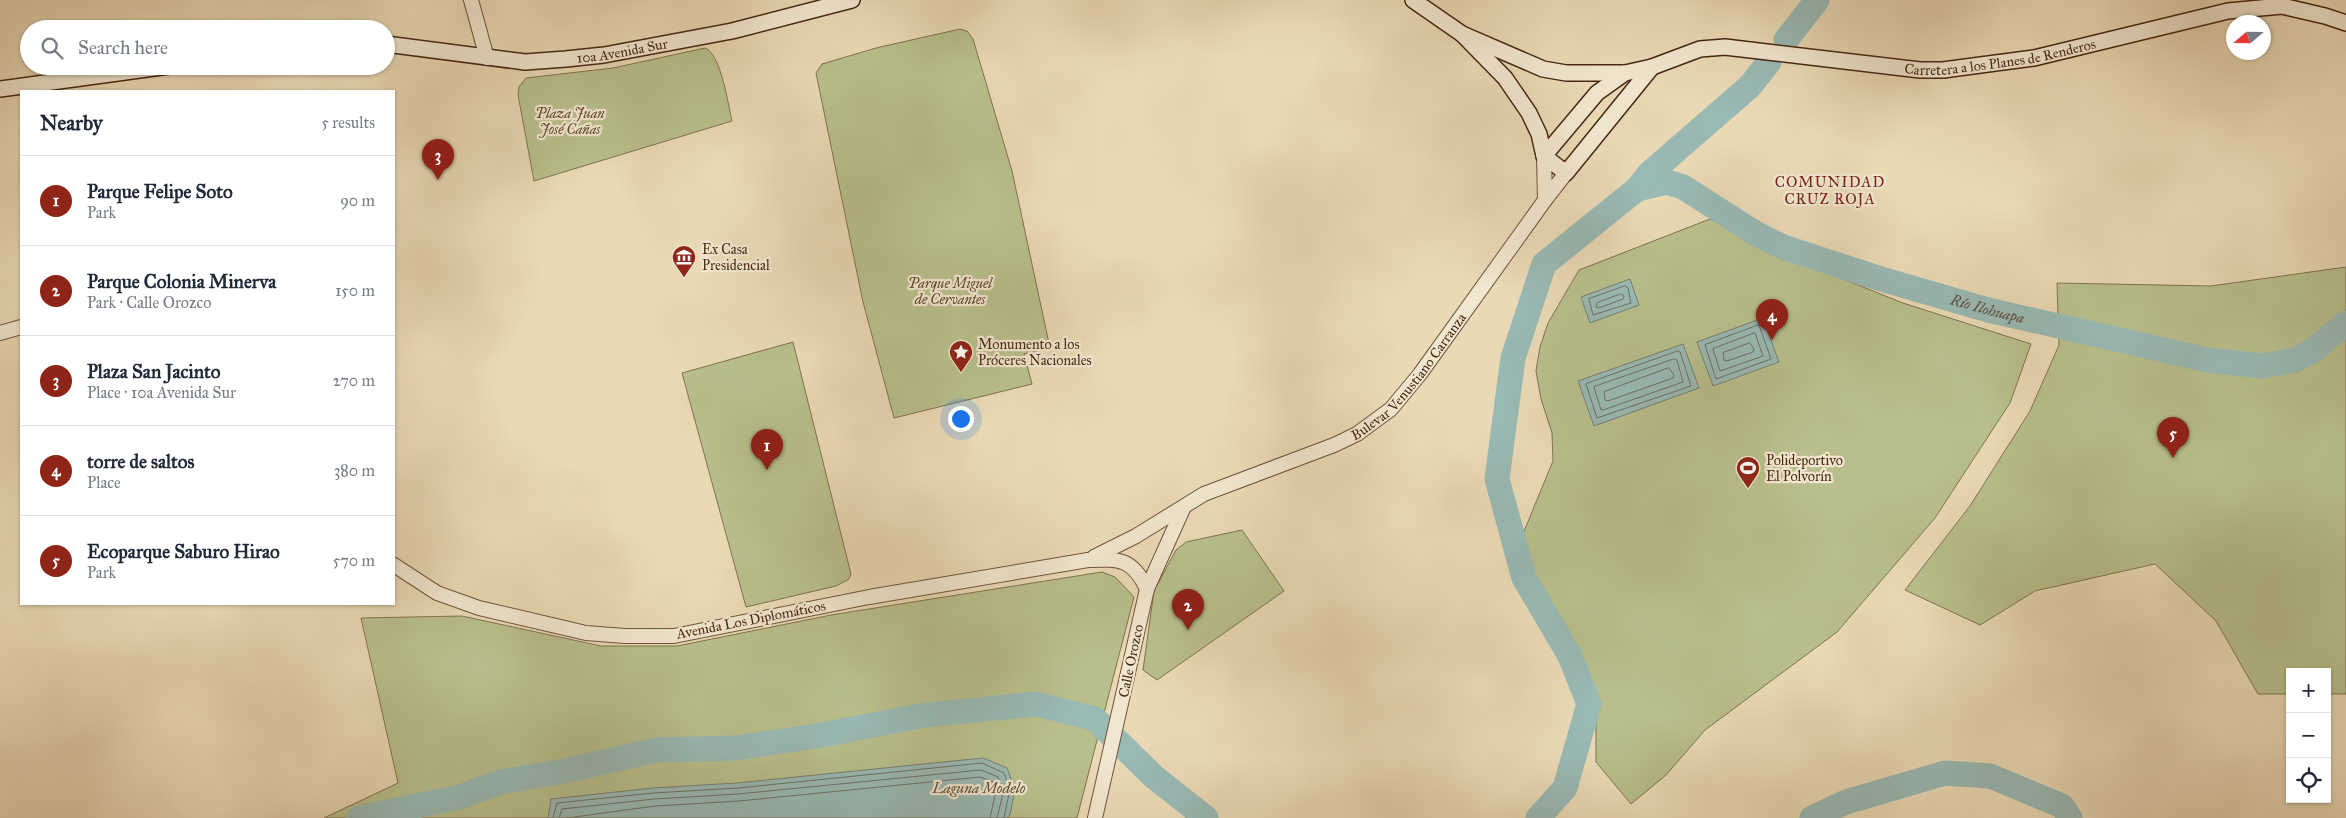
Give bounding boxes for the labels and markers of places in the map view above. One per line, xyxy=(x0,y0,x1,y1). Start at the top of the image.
pin: 3 xyxy=(422,139,454,180)
place label: Ex Casa Presidencial xyxy=(702,241,770,274)
museum icon: Ex Casa Presidencial xyxy=(671,244,697,278)
pin: 4 xyxy=(1756,299,1788,340)
place label: Monumento a los Próceres Nacionales xyxy=(978,336,1092,369)
place icon: Monumento a los Próceres Nacionales xyxy=(948,339,974,373)
pin: 5 xyxy=(2157,417,2189,458)
pin: 1 xyxy=(751,429,783,470)
place label: Polideportivo El Polvorín xyxy=(1766,452,1843,485)
sports icon: Polideportivo El Polvorín xyxy=(1735,455,1761,489)
pin: 2 xyxy=(1172,589,1204,630)

